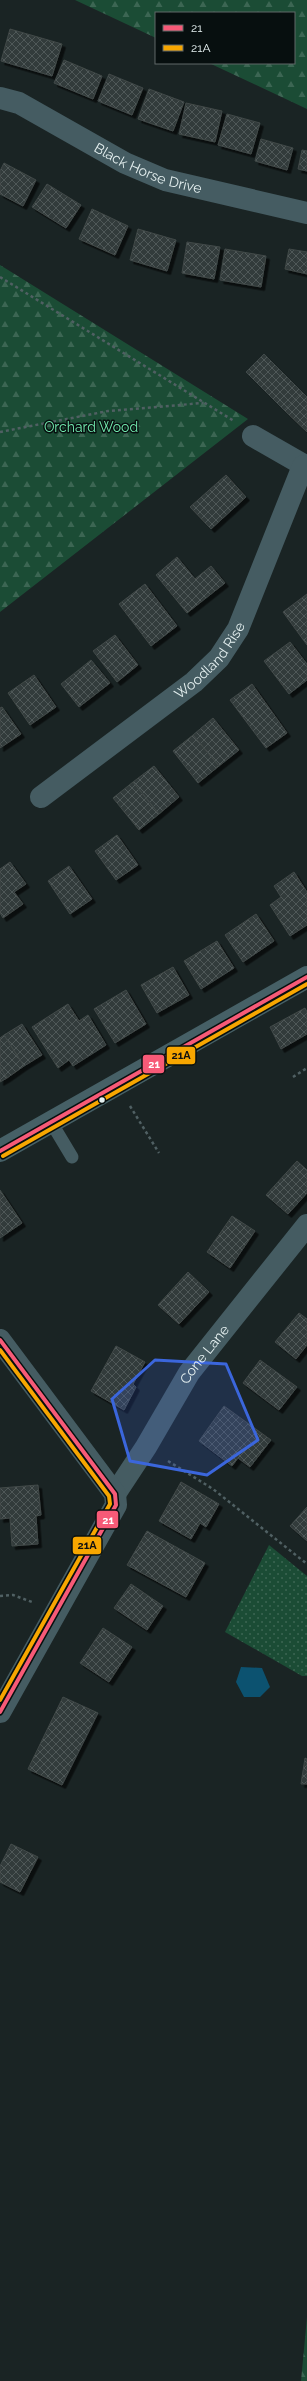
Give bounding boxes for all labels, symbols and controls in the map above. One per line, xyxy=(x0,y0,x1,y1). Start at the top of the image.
legend xyxy=(155,12,295,64)
text: 21 xyxy=(191,21,202,35)
text: 21A xyxy=(191,41,211,55)
street label: Black Horse Drive xyxy=(92,139,203,196)
park label: Orchard Wood xyxy=(44,419,138,435)
street label: Woodland Rise xyxy=(171,620,248,702)
line badge: 21A xyxy=(166,1046,196,1065)
text: 21A xyxy=(171,1049,191,1062)
line badge: 21 xyxy=(142,1054,165,1074)
text: 21 xyxy=(148,1058,160,1071)
unlabelled marker xyxy=(97,1095,107,1105)
street label: Cone Lane xyxy=(177,1322,232,1386)
line badge: 21 xyxy=(96,1510,119,1529)
text: 21 xyxy=(102,1514,114,1527)
line badge: 21A xyxy=(72,1536,102,1555)
text: 21A xyxy=(77,1539,97,1552)

